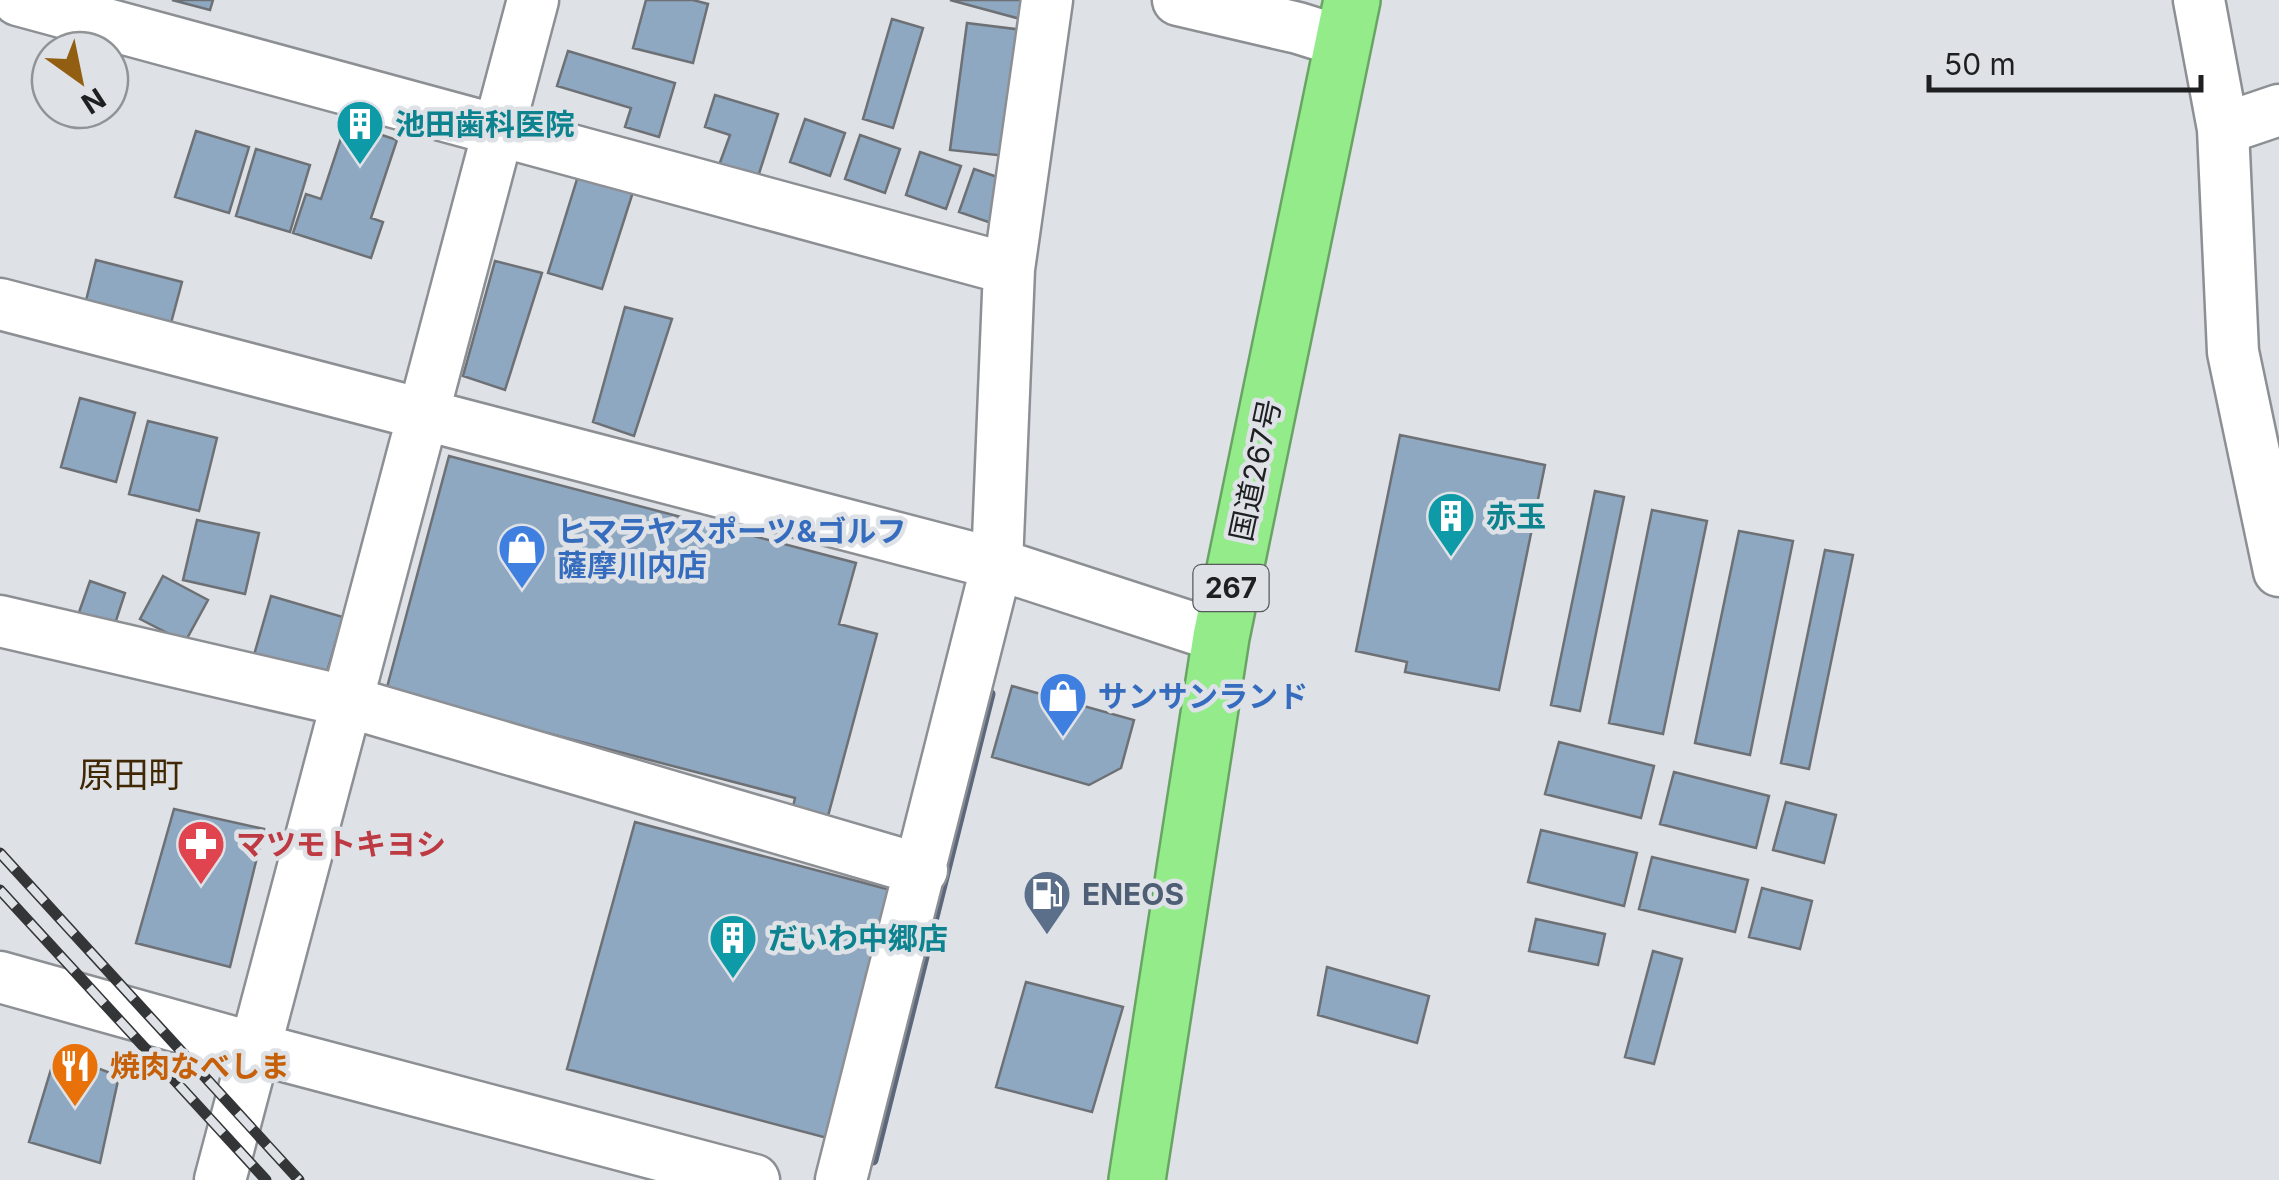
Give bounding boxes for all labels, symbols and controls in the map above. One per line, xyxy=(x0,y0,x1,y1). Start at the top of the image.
north arrow xyxy=(30,30,130,130)
scale bar xyxy=(1929,30,2202,92)
text: 50 m xyxy=(1944,46,2016,82)
text: N xyxy=(75,81,112,121)
building icon: 池田歯科医院 xyxy=(334,98,386,166)
place label: 池田歯科医院 xyxy=(395,106,575,142)
street label: 国道267号 xyxy=(1222,396,1288,544)
building icon: 赤玉 xyxy=(1425,490,1477,558)
place label: 赤玉 xyxy=(1486,498,1546,534)
place label: ヒマラヤスポーツ&ゴルフ 薩摩川内店 xyxy=(557,513,907,583)
shop icon: ヒマラヤスポーツ&ゴルフ 薩摩川内店 xyxy=(496,522,548,590)
road number: 267 xyxy=(1194,565,1268,611)
shop icon: サンサンランド xyxy=(1037,670,1089,738)
place label: サンサンランド xyxy=(1098,678,1308,714)
district label: 原田町 xyxy=(78,753,184,795)
pharmacy icon: マツモトキヨシ xyxy=(175,818,227,886)
place label: マツモトキヨシ xyxy=(236,826,446,862)
fuel station icon: ENEOS xyxy=(1021,868,1073,936)
place label: ENEOS xyxy=(1082,876,1184,912)
building icon: だいわ中郷店 xyxy=(707,912,759,980)
place label: だいわ中郷店 xyxy=(768,920,948,956)
restaurant icon: 焼肉なべしま xyxy=(49,1040,101,1108)
place label: 焼肉なべしま xyxy=(110,1048,290,1084)

